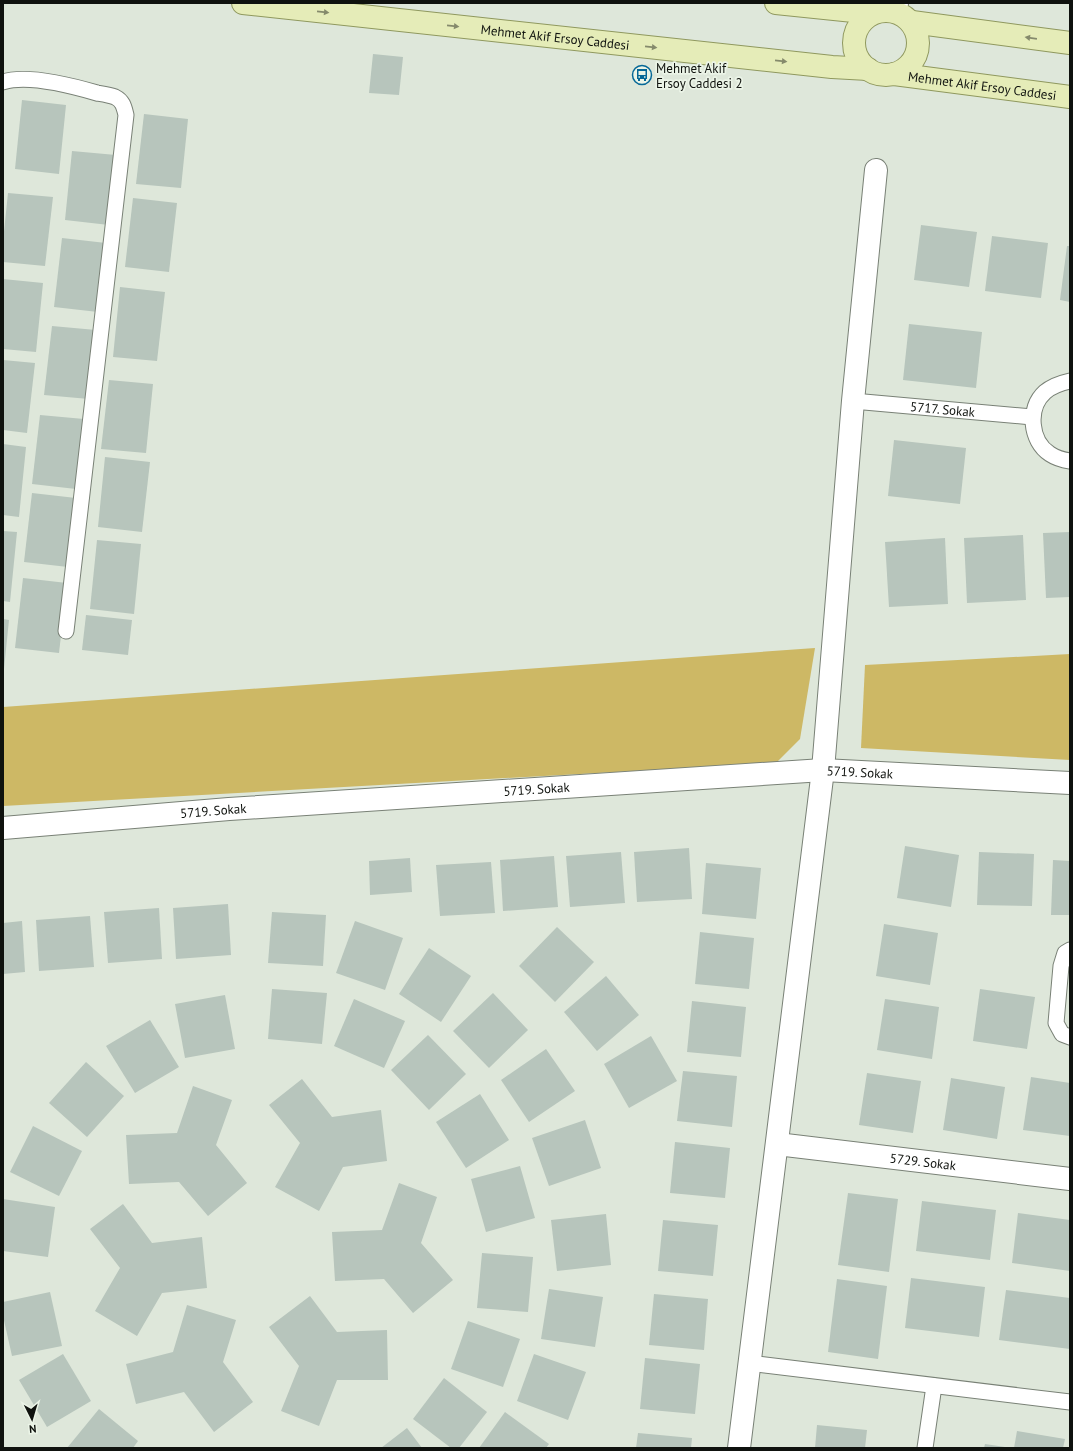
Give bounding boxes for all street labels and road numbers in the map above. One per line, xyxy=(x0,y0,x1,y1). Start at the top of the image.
street label: Mehmet Akif Ersoy Caddesi xyxy=(480,21,630,54)
street label: Mehmet Akif Ersoy Caddesi xyxy=(907,68,1057,104)
street label: 5717. Sokak xyxy=(909,398,976,421)
street label: 5719. Sokak xyxy=(826,762,894,783)
street label: 5719. Sokak xyxy=(503,779,571,800)
street label: 5719. Sokak xyxy=(179,800,248,822)
street label: 5729. Sokak xyxy=(889,1150,958,1174)

